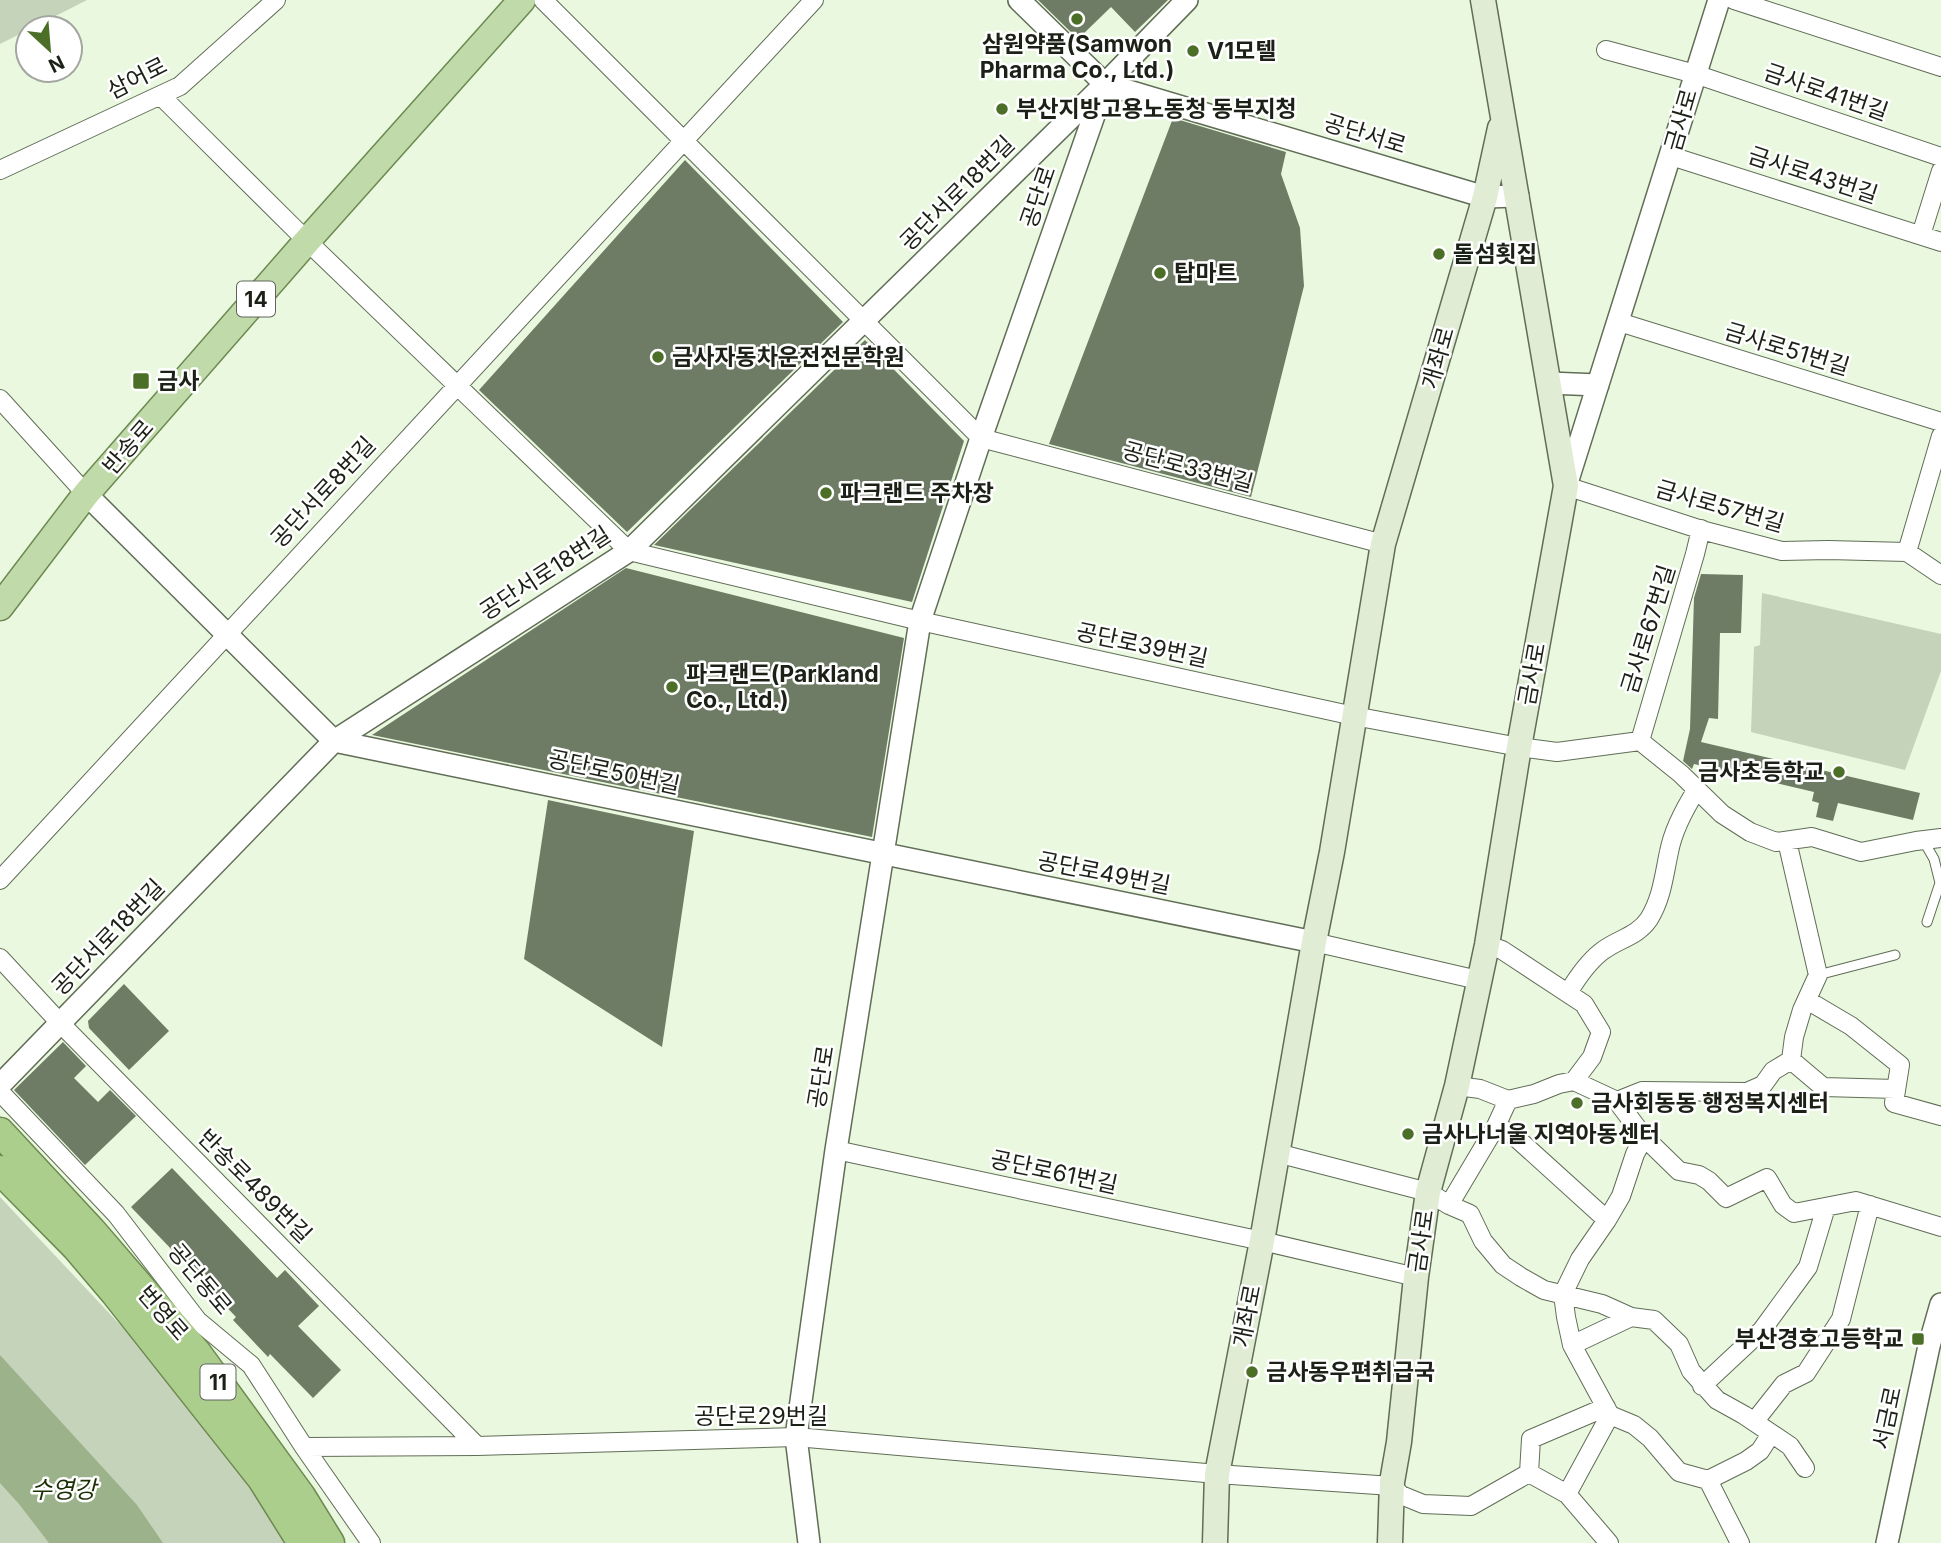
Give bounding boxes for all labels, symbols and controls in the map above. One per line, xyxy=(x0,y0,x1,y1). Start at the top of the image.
marker: 삼원약품(Samwon Pharma Co., Ltd.) xyxy=(1069,11,1085,27)
north arrow xyxy=(14,14,84,84)
place label: 삼원약품(Samwon Pharma Co., Ltd.) xyxy=(980,30,1174,84)
place label: V1모텔 xyxy=(1207,37,1276,65)
marker: V1모텔 xyxy=(1185,43,1201,59)
text: N xyxy=(45,50,68,77)
street label: 삼어로 xyxy=(102,51,172,105)
street label: 금사로41번길 xyxy=(1760,58,1892,126)
street label: 금사로 xyxy=(1659,86,1703,154)
place label: 부산지방고용노동청 동부지청 xyxy=(1016,95,1297,123)
marker: 부산지방고용노동청 동부지청 xyxy=(994,101,1010,117)
street label: 공단서로 xyxy=(1320,108,1410,160)
street label: 공단서로18번길 xyxy=(894,130,1020,256)
street label: 금사로43번길 xyxy=(1745,141,1881,209)
street label: 공단로 xyxy=(1014,162,1062,232)
place label: 돌섬횟집 xyxy=(1453,240,1538,268)
marker: 돌섬횟집 xyxy=(1431,246,1447,262)
place label: 탑마트 xyxy=(1174,259,1237,287)
marker: 탑마트 xyxy=(1152,265,1168,281)
road number: 14 xyxy=(237,282,275,316)
street label: 금사로51번길 xyxy=(1721,317,1853,381)
street label: 개좌로 xyxy=(1416,324,1460,392)
place label: 금사자동차운전전문학원 xyxy=(672,343,905,371)
marker: 금사자동차운전전문학원 xyxy=(650,349,666,365)
place label: 금사 xyxy=(157,367,199,395)
marker: 금사 xyxy=(131,371,151,391)
street label: 반송로 xyxy=(97,414,159,480)
street label: 공단서로8번길 xyxy=(265,431,381,553)
street label: 공단로33번길 xyxy=(1120,436,1256,498)
street label: 금사로57번길 xyxy=(1652,474,1788,538)
place label: 파크랜드 주차장 xyxy=(840,479,994,507)
marker: 파크랜드 주차장 xyxy=(818,485,834,501)
street label: 공단서로18번길 xyxy=(474,520,616,626)
street label: 금사로67번길 xyxy=(1615,561,1681,697)
street label: 공단로39번길 xyxy=(1073,617,1211,673)
street label: 금사로 xyxy=(1513,640,1551,708)
place label: 파크랜드(Parkland Co., Ltd.) xyxy=(686,660,879,714)
marker: 파크랜드(Parkland Co., Ltd.) xyxy=(664,679,680,695)
street label: 공단로50번길 xyxy=(545,744,683,800)
place label: 금사초등학교 xyxy=(1698,758,1825,786)
marker: 금사초등학교 xyxy=(1831,764,1847,780)
street label: 공단로49번길 xyxy=(1035,846,1173,900)
street label: 공단서로18번길 xyxy=(46,873,170,1001)
street label: 공단로 xyxy=(802,1043,840,1111)
place label: 금사회동동 행정복지센터 xyxy=(1591,1089,1829,1117)
marker: 금사회동동 행정복지센터 xyxy=(1569,1095,1585,1111)
place label: 금사나너울 지역아동센터 xyxy=(1422,1120,1660,1148)
street label: 반송로489번길 xyxy=(192,1123,318,1249)
marker: 금사나너울 지역아동센터 xyxy=(1400,1126,1416,1142)
street label: 공단로61번길 xyxy=(988,1145,1120,1199)
street label: 금사로 xyxy=(1403,1208,1439,1274)
street label: 공단동로 xyxy=(162,1238,238,1320)
street label: 번영로 xyxy=(132,1280,194,1346)
street label: 개좌로 xyxy=(1227,1282,1267,1350)
place label: 부산경호고등학교 xyxy=(1735,1325,1904,1353)
marker: 부산경호고등학교 xyxy=(1910,1331,1926,1347)
place label: 금사동우편취급국 xyxy=(1266,1358,1435,1386)
road number: 11 xyxy=(200,1364,235,1400)
marker: 금사동우편취급국 xyxy=(1244,1364,1260,1380)
street label: 서금로 xyxy=(1867,1384,1907,1452)
street label: 공단로29번길 xyxy=(694,1402,828,1430)
water label: 수영강 xyxy=(30,1475,99,1504)

